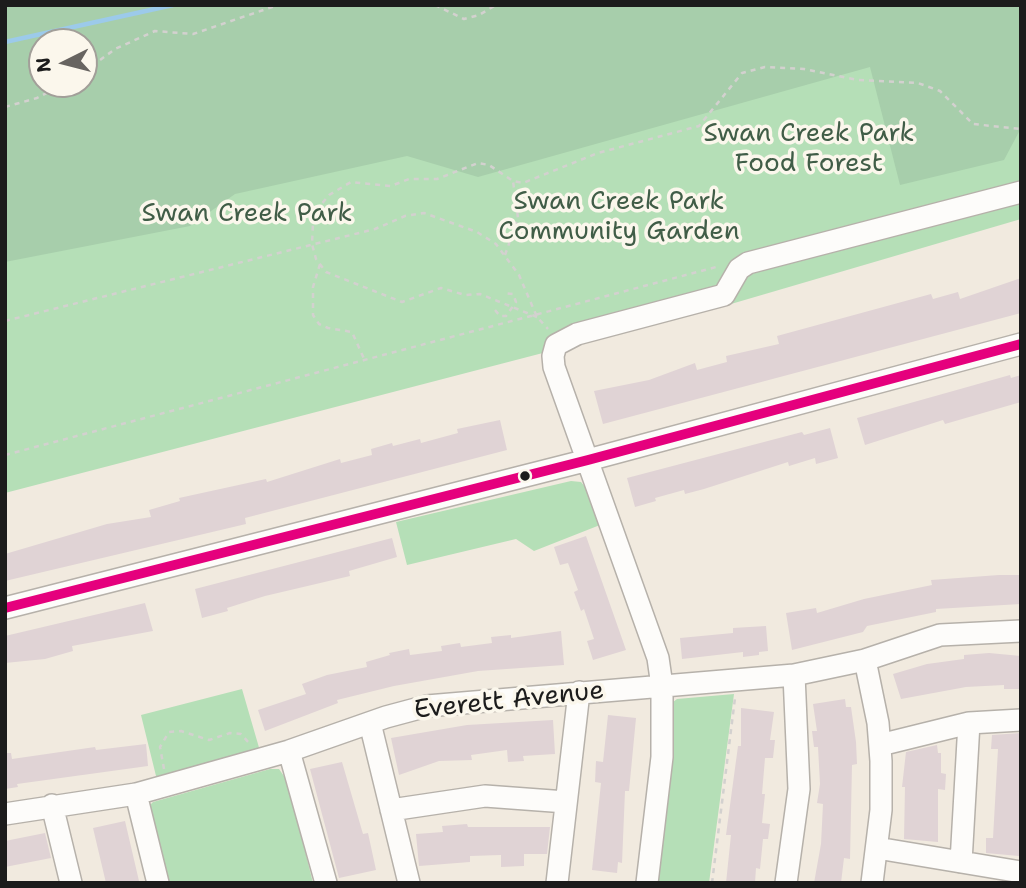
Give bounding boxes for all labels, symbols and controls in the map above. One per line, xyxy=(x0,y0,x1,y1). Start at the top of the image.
north arrow xyxy=(28,28,98,98)
text: N xyxy=(30,56,57,74)
park label: Swan Creek Park Food Forest xyxy=(704,118,914,180)
park label: Swan Creek Park Community Garden xyxy=(498,186,740,248)
park label: Swan Creek Park xyxy=(142,198,352,230)
unlabelled marker xyxy=(518,469,532,483)
street label: Everett Avenue xyxy=(413,676,605,726)

